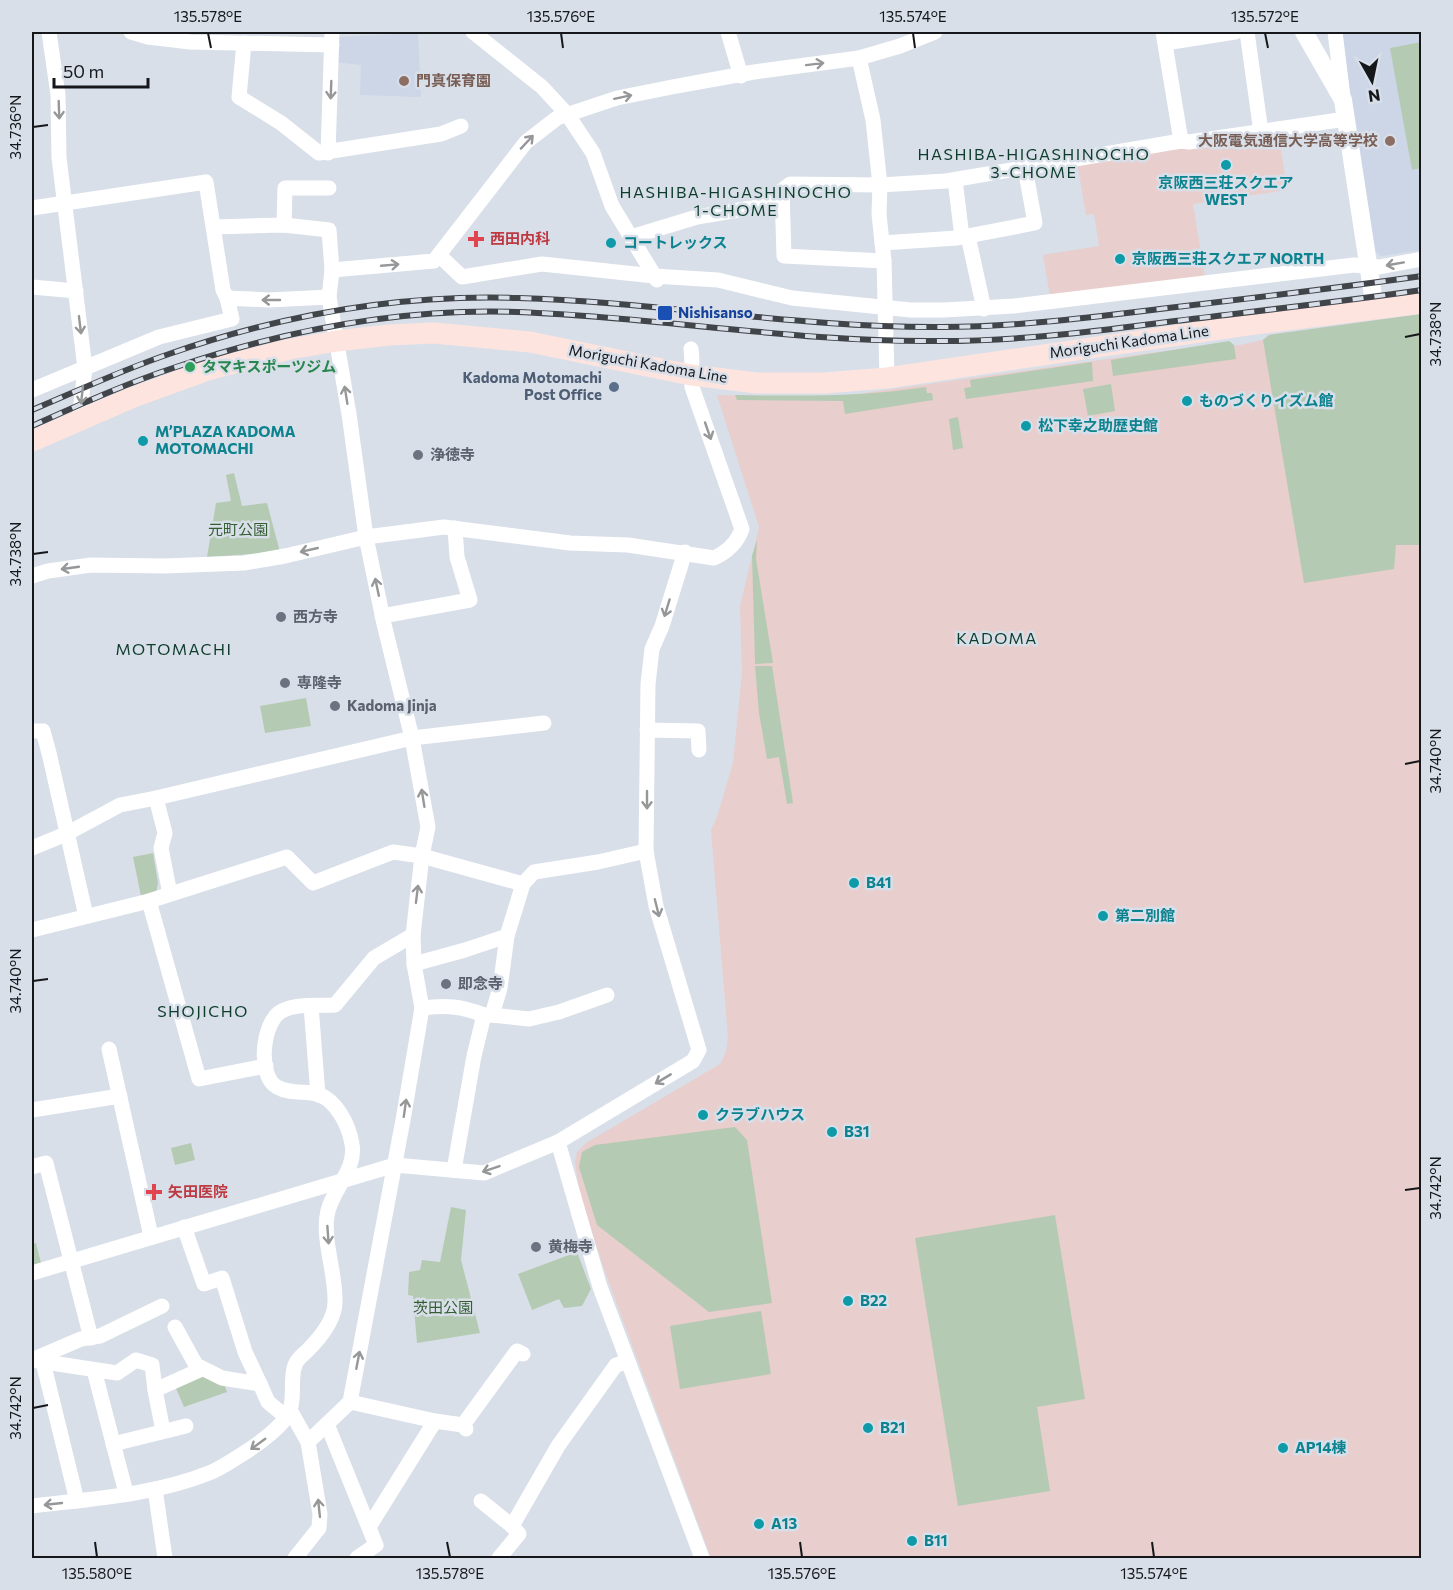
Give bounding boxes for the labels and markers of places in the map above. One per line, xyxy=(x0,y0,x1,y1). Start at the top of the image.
place label: 門真保育園 xyxy=(416,71,491,89)
marker: 門真保育園 xyxy=(397,74,411,88)
place label: 大阪電気通信大学高等学校 xyxy=(1198,131,1378,149)
marker: 大阪電気通信大学高等学校 xyxy=(1383,134,1397,148)
marker: 京阪西三荘スクエア WEST xyxy=(1219,158,1233,172)
place label: 京阪西三荘スクエア WEST xyxy=(1158,173,1294,208)
place label: 西田内科 xyxy=(490,229,550,247)
marker: 西田内科 xyxy=(467,230,485,248)
place label: コートレックス xyxy=(623,233,728,251)
marker: コートレックス xyxy=(604,236,618,250)
place label: 京阪西三荘スクエア NORTH xyxy=(1132,249,1324,267)
marker: 京阪西三荘スクエア NORTH xyxy=(1113,252,1127,266)
place label: Nishisanso xyxy=(678,303,753,321)
marker: Nishisanso xyxy=(656,304,674,322)
place label: タマキスポーツジム xyxy=(202,357,336,375)
marker: タマキスポーツジム xyxy=(183,360,197,374)
place label: Kadoma Motomachi Post Office xyxy=(462,368,602,403)
marker: Kadoma Motomachi Post Office xyxy=(607,380,621,394)
place label: ものづくりイズム館 xyxy=(1199,391,1334,409)
marker: ものづくりイズム館 xyxy=(1180,394,1194,408)
place label: 松下幸之助歴史館 xyxy=(1038,416,1158,434)
marker: 松下幸之助歴史館 xyxy=(1019,419,1033,433)
place label: M’PLAZA KADOMA MOTOMACHI xyxy=(155,422,296,457)
marker: M’PLAZA KADOMA MOTOMACHI xyxy=(136,434,150,448)
place label: 浄徳寺 xyxy=(430,445,475,463)
marker: 浄徳寺 xyxy=(411,448,425,462)
place label: 西方寺 xyxy=(293,607,338,625)
marker: 西方寺 xyxy=(274,610,288,624)
place label: 専隆寺 xyxy=(297,673,342,691)
marker: 専隆寺 xyxy=(278,676,292,690)
place label: Kadoma Jinja xyxy=(347,696,437,714)
marker: Kadoma Jinja xyxy=(328,699,342,713)
place label: B41 xyxy=(866,873,891,891)
marker: B41 xyxy=(847,876,861,890)
place label: 第二別館 xyxy=(1115,906,1175,924)
marker: 第二別館 xyxy=(1096,909,1110,923)
place label: 即念寺 xyxy=(458,974,503,992)
marker: 即念寺 xyxy=(439,977,453,991)
place label: クラブハウス xyxy=(715,1105,805,1123)
marker: クラブハウス xyxy=(696,1108,710,1122)
place label: B31 xyxy=(844,1122,869,1140)
marker: B31 xyxy=(825,1125,839,1139)
place label: 矢田医院 xyxy=(168,1182,228,1200)
marker: 矢田医院 xyxy=(145,1183,163,1201)
place label: 黄梅寺 xyxy=(548,1237,593,1255)
marker: 黄梅寺 xyxy=(529,1240,543,1254)
place label: B22 xyxy=(860,1291,887,1309)
marker: B22 xyxy=(841,1294,855,1308)
place label: B21 xyxy=(880,1418,905,1436)
marker: B21 xyxy=(861,1421,875,1435)
place label: AP14棟 xyxy=(1295,1438,1347,1456)
marker: AP14棟 xyxy=(1276,1441,1290,1455)
place label: A13 xyxy=(771,1514,798,1532)
marker: A13 xyxy=(752,1517,766,1531)
place label: B11 xyxy=(924,1531,948,1549)
marker: B11 xyxy=(905,1534,919,1548)

